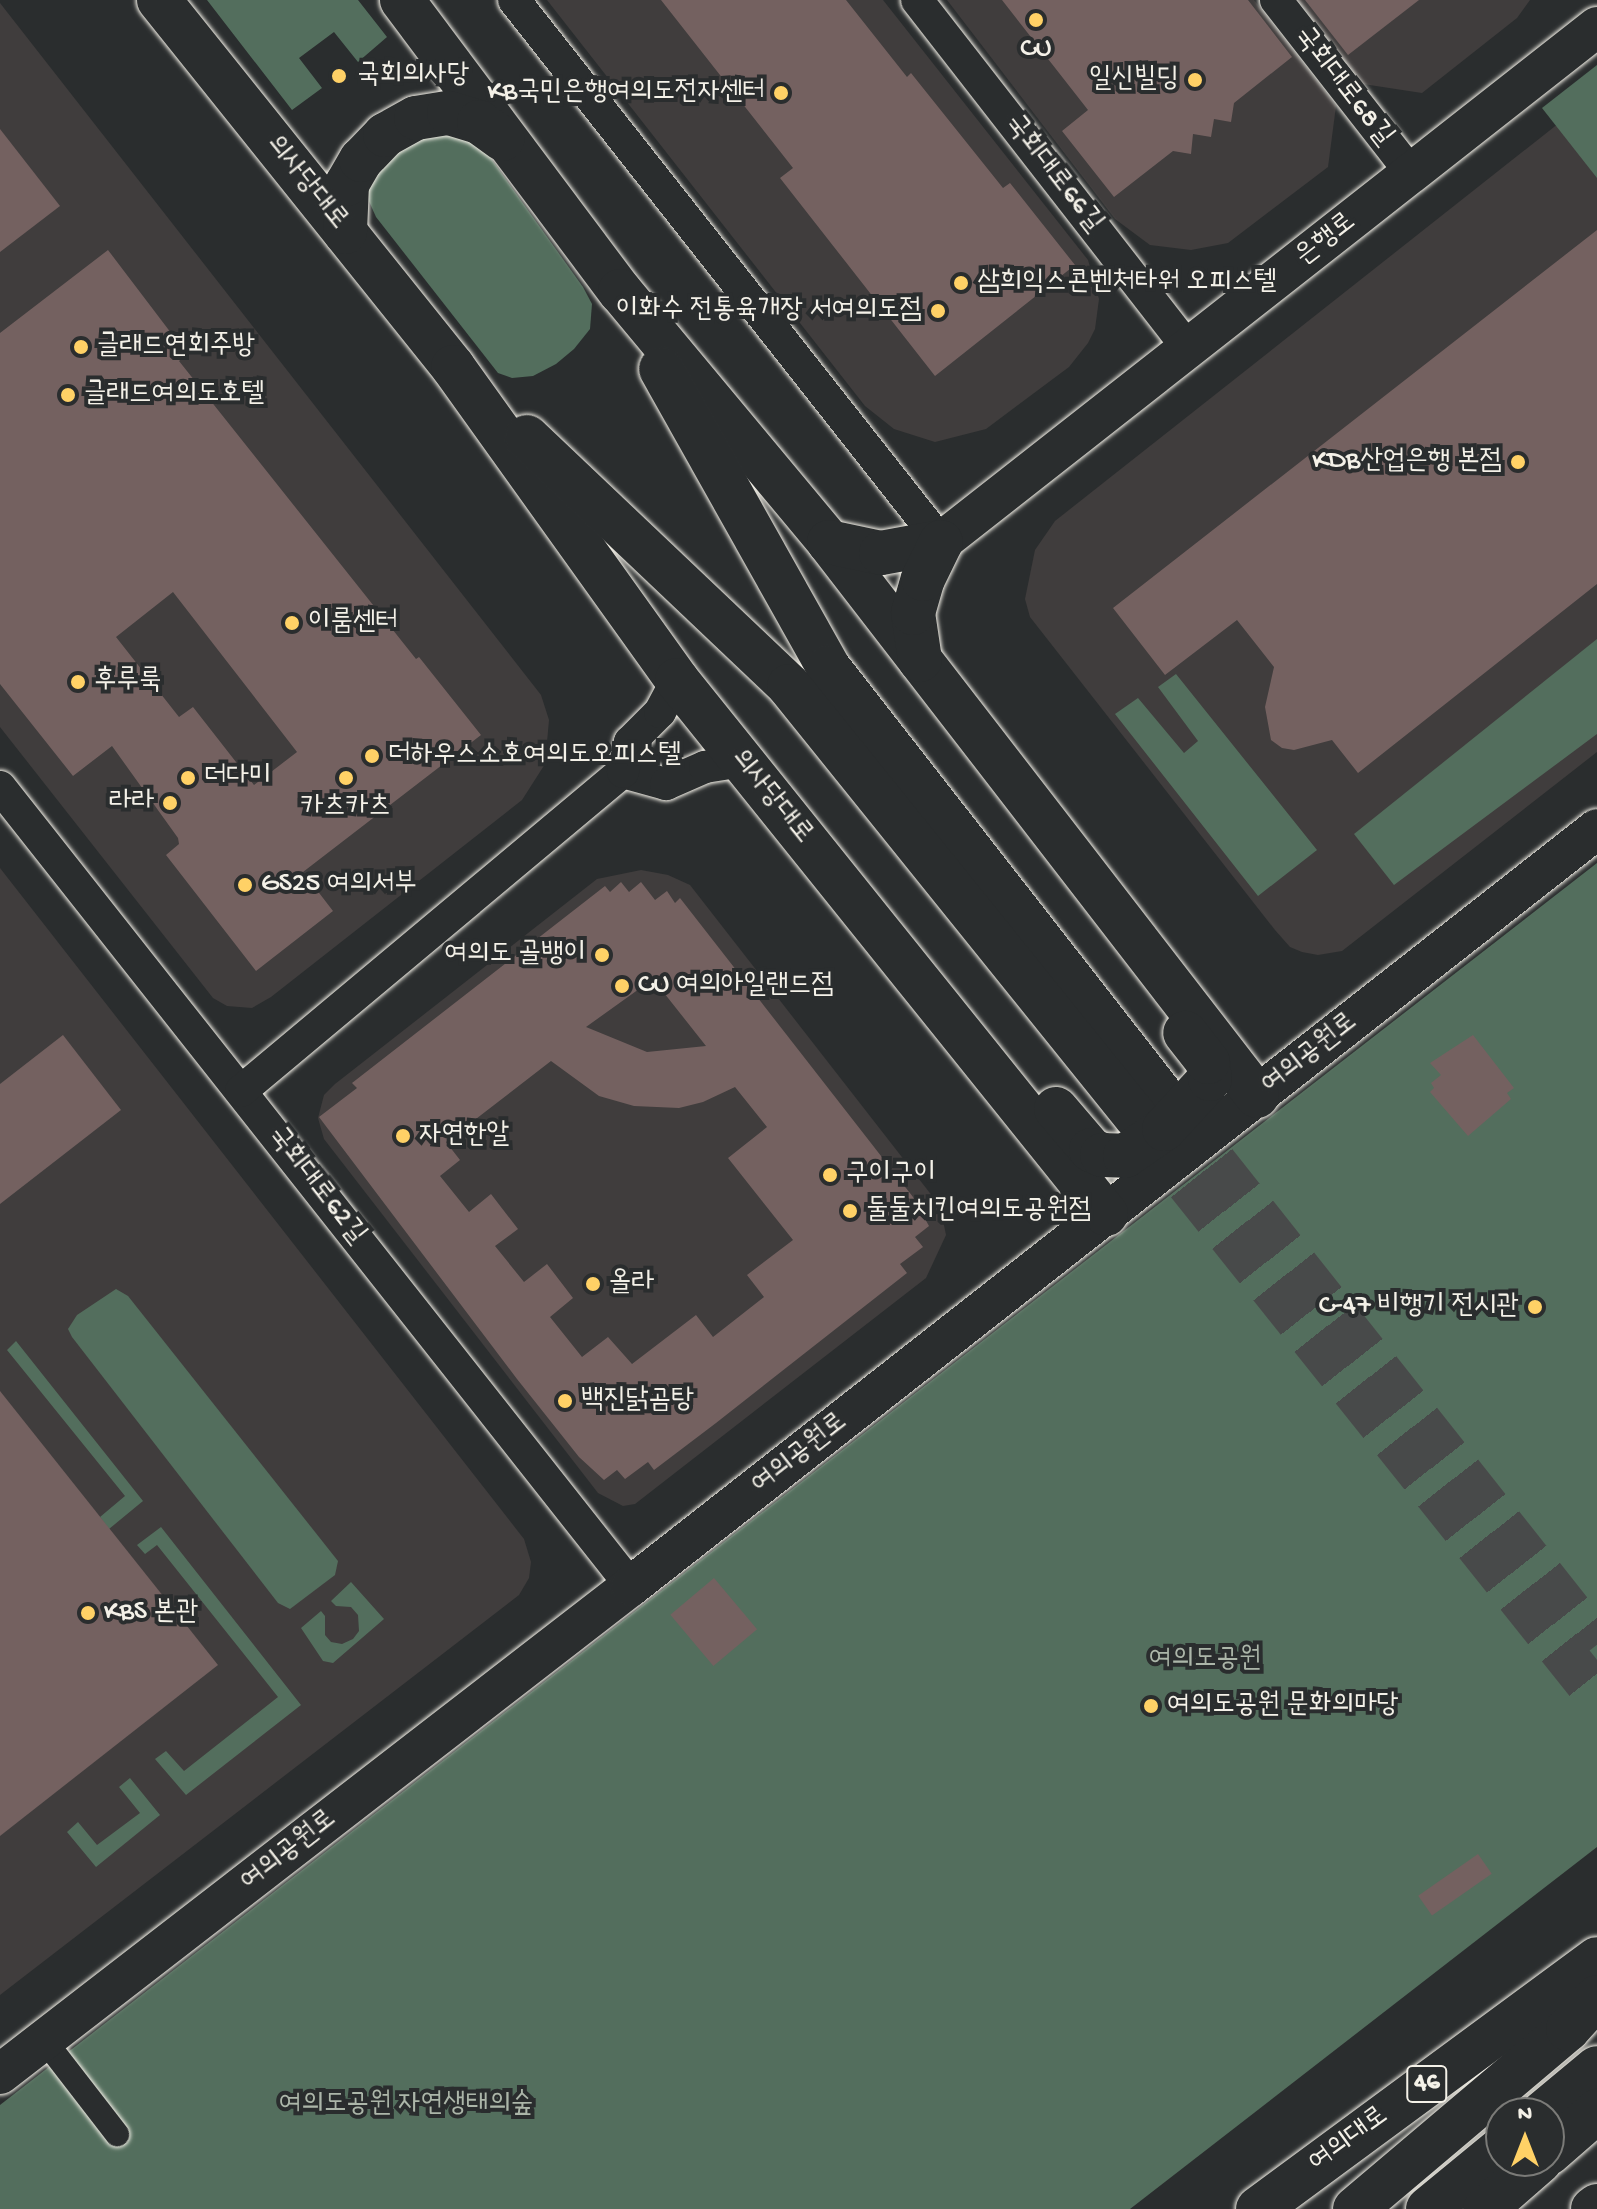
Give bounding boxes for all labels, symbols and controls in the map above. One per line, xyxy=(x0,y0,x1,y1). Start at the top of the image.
marker: CU xyxy=(1027,11,1045,29)
street label: 국회대로68길 xyxy=(1286,21,1400,153)
place label: CU xyxy=(1020,33,1052,67)
place label: 국회의사당 xyxy=(357,59,470,93)
place label: 일신빌딩 xyxy=(1089,63,1179,97)
marker: 국회의사당 xyxy=(328,65,350,87)
marker: 일신빌딩 xyxy=(1186,71,1204,89)
place label: KB국민은행여의도전자센터 xyxy=(487,76,765,110)
marker: KB국민은행여의도전자센터 xyxy=(772,84,790,102)
street label: 국회대로66길 xyxy=(996,108,1110,240)
street label: 의사당대로 xyxy=(257,129,355,237)
street label: 은행로 xyxy=(1289,206,1363,274)
place label: 삼희익스콘벤처타워 오피스텔 xyxy=(977,266,1277,300)
marker: 삼희익스콘벤처타워 오피스텔 xyxy=(952,274,970,292)
place label: 이화수 전통육개장 서여의도점 xyxy=(616,294,922,328)
marker: 이화수 전통육개장 서여의도점 xyxy=(929,302,947,320)
place label: 글래드연회주방 xyxy=(97,330,255,364)
marker: 글래드연회주방 xyxy=(72,338,90,356)
place label: 글래드여의도호텔 xyxy=(84,378,264,412)
marker: 글래드여의도호텔 xyxy=(59,386,77,404)
place label: KDB산업은행 본점 xyxy=(1312,445,1502,479)
marker: KDB산업은행 본점 xyxy=(1509,453,1527,471)
place label: 이룸센터 xyxy=(308,606,398,640)
marker: 이룸센터 xyxy=(283,614,301,632)
place label: 후루룩 xyxy=(94,665,162,699)
marker: 후루룩 xyxy=(69,673,87,691)
place label: 더하우스소호여의도오피스텔 xyxy=(388,739,681,773)
street label: 의사당대로 xyxy=(722,743,820,851)
marker: 더하우스소호여의도오피스텔 xyxy=(363,747,381,765)
place label: 더다미 xyxy=(204,761,272,795)
marker: 더다미 xyxy=(179,769,197,787)
marker: 카츠카츠 xyxy=(337,769,355,787)
place label: 라라 xyxy=(109,786,154,820)
place label: 카츠카츠 xyxy=(301,791,391,825)
marker: 라라 xyxy=(161,794,179,812)
place label: GS25 여의서부 xyxy=(261,868,417,902)
marker: GS25 여의서부 xyxy=(236,876,254,894)
place label: 여의도 골뱅이 xyxy=(444,938,586,972)
marker: 여의도 골뱅이 xyxy=(593,946,611,964)
place label: CU 여의아일랜드점 xyxy=(638,969,834,1003)
marker: CU 여의아일랜드점 xyxy=(613,977,631,995)
street label: 여의공원로 xyxy=(1255,1006,1365,1102)
place label: 자연한알 xyxy=(419,1119,509,1153)
street label: 국회대로62길 xyxy=(259,1120,373,1252)
marker: 자연한알 xyxy=(394,1127,412,1145)
place label: 구이구이 xyxy=(846,1158,936,1192)
marker: 구이구이 xyxy=(821,1166,839,1184)
place label: 둘둘치킨여의도공원점 xyxy=(866,1194,1091,1228)
marker: 둘둘치킨여의도공원점 xyxy=(841,1202,859,1220)
place label: 올라 xyxy=(609,1267,654,1301)
marker: 올라 xyxy=(584,1275,602,1293)
place label: C-47 비행기 전시관 xyxy=(1319,1290,1519,1324)
marker: C-47 비행기 전시관 xyxy=(1526,1298,1544,1316)
place label: 백진닭곰탕 xyxy=(581,1384,694,1418)
marker: 백진닭곰탕 xyxy=(556,1392,574,1410)
street label: 여의공원로 xyxy=(745,1406,855,1502)
place label: KBS 본관 xyxy=(104,1596,198,1630)
marker: KBS 본관 xyxy=(79,1604,97,1622)
park label: 여의도공원 xyxy=(1149,1643,1261,1677)
place label: 여의도공원 문화의마당 xyxy=(1167,1689,1399,1723)
marker: 여의도공원 문화의마당 xyxy=(1142,1697,1160,1715)
street label: 여의공원로 xyxy=(234,1803,344,1899)
road number: 46 xyxy=(1405,2062,1449,2106)
park label: 여의도공원 자연생태의숲 xyxy=(279,2088,533,2122)
north arrow xyxy=(1485,2097,1565,2177)
street label: 여의대로 xyxy=(1303,2100,1395,2180)
text: N xyxy=(1518,2102,1532,2128)

